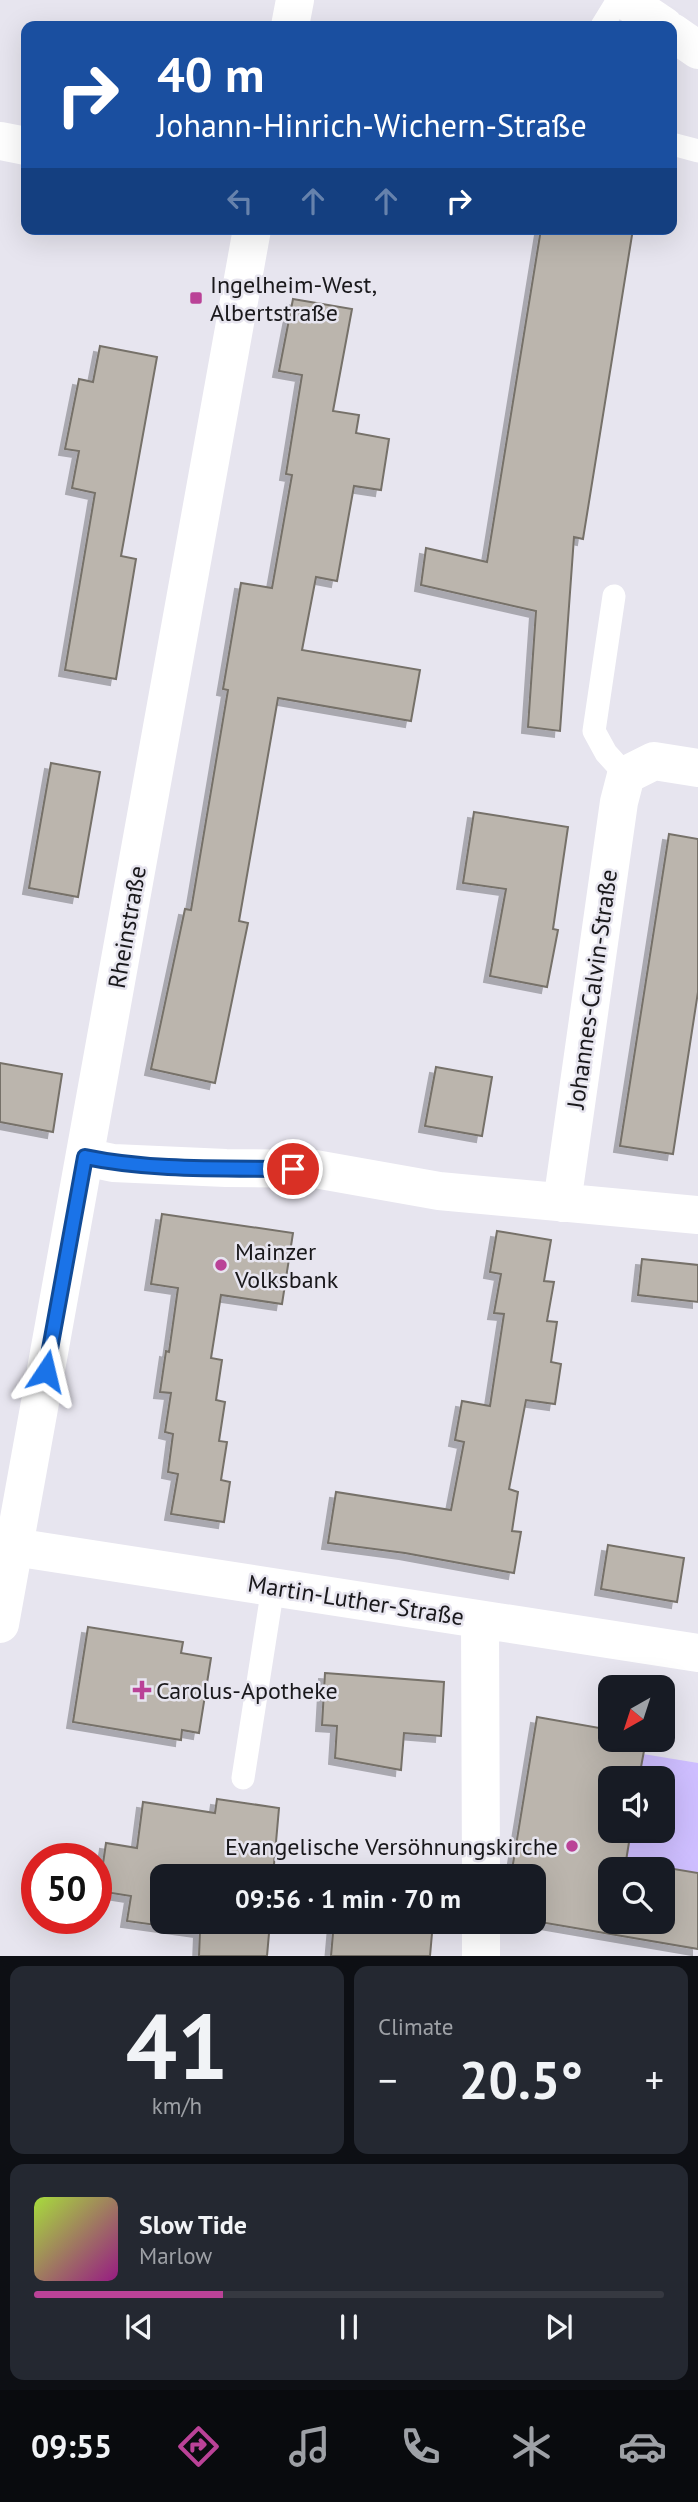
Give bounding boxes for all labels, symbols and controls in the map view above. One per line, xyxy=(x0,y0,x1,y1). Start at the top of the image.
text: 40 m xyxy=(157,42,264,106)
icon: right xyxy=(42,49,133,140)
text: Johann-Hinrich-Wichern-Straße xyxy=(157,104,587,146)
icon: left xyxy=(221,182,259,220)
icon: ahead xyxy=(294,182,332,220)
icon: ahead xyxy=(367,182,405,220)
icon: right xyxy=(440,182,478,220)
place label: Ingelheim-West, Albertstraße xyxy=(210,269,377,328)
marker: Ingelheim-West, Albertstraße xyxy=(188,290,204,306)
street label: Rheinstraße xyxy=(101,863,153,991)
street label: Johannes-Calvin-Straße xyxy=(560,867,624,1112)
pin xyxy=(263,1139,323,1199)
icon: arrive xyxy=(274,1150,312,1188)
place label: Mainzer Volksbank xyxy=(234,1236,339,1295)
marker: Mainzer Volksbank xyxy=(213,1257,229,1273)
position arrow xyxy=(9,1334,83,1408)
street label: Martin-Luther-Straße xyxy=(246,1568,466,1632)
place label: Carolus-Apotheke xyxy=(156,1675,338,1706)
north arrow xyxy=(598,1675,676,1752)
map controls xyxy=(598,1675,675,1934)
marker: Carolus-Apotheke xyxy=(134,1682,150,1698)
button: sound xyxy=(598,1766,675,1843)
place label: Evangelische Versöhnungskirche xyxy=(225,1831,558,1862)
marker: Evangelische Versöhnungskirche xyxy=(564,1838,580,1854)
speed limit sign: 50 xyxy=(21,1843,112,1934)
button: search xyxy=(598,1857,675,1934)
text: 09:56 · 1 min · 70 m xyxy=(235,1882,461,1915)
text: 41 xyxy=(125,1986,229,2104)
text: Climate xyxy=(378,2012,453,2041)
text: 20.5° xyxy=(459,2046,583,2113)
text: − xyxy=(378,2055,397,2104)
text: + xyxy=(645,2055,664,2104)
text: km/h xyxy=(152,2091,202,2120)
text: Slow Tide xyxy=(139,2208,247,2241)
text: Marlow xyxy=(139,2241,212,2270)
icon: previous xyxy=(120,2308,158,2346)
icon: pause xyxy=(330,2308,368,2346)
icon: next xyxy=(540,2308,578,2346)
icon: directions xyxy=(174,2422,223,2471)
icon: music xyxy=(285,2422,334,2471)
icon: phone xyxy=(396,2422,445,2471)
icon: climate xyxy=(507,2422,556,2471)
icon: car xyxy=(618,2422,667,2471)
text: 09:55 xyxy=(31,2425,112,2467)

